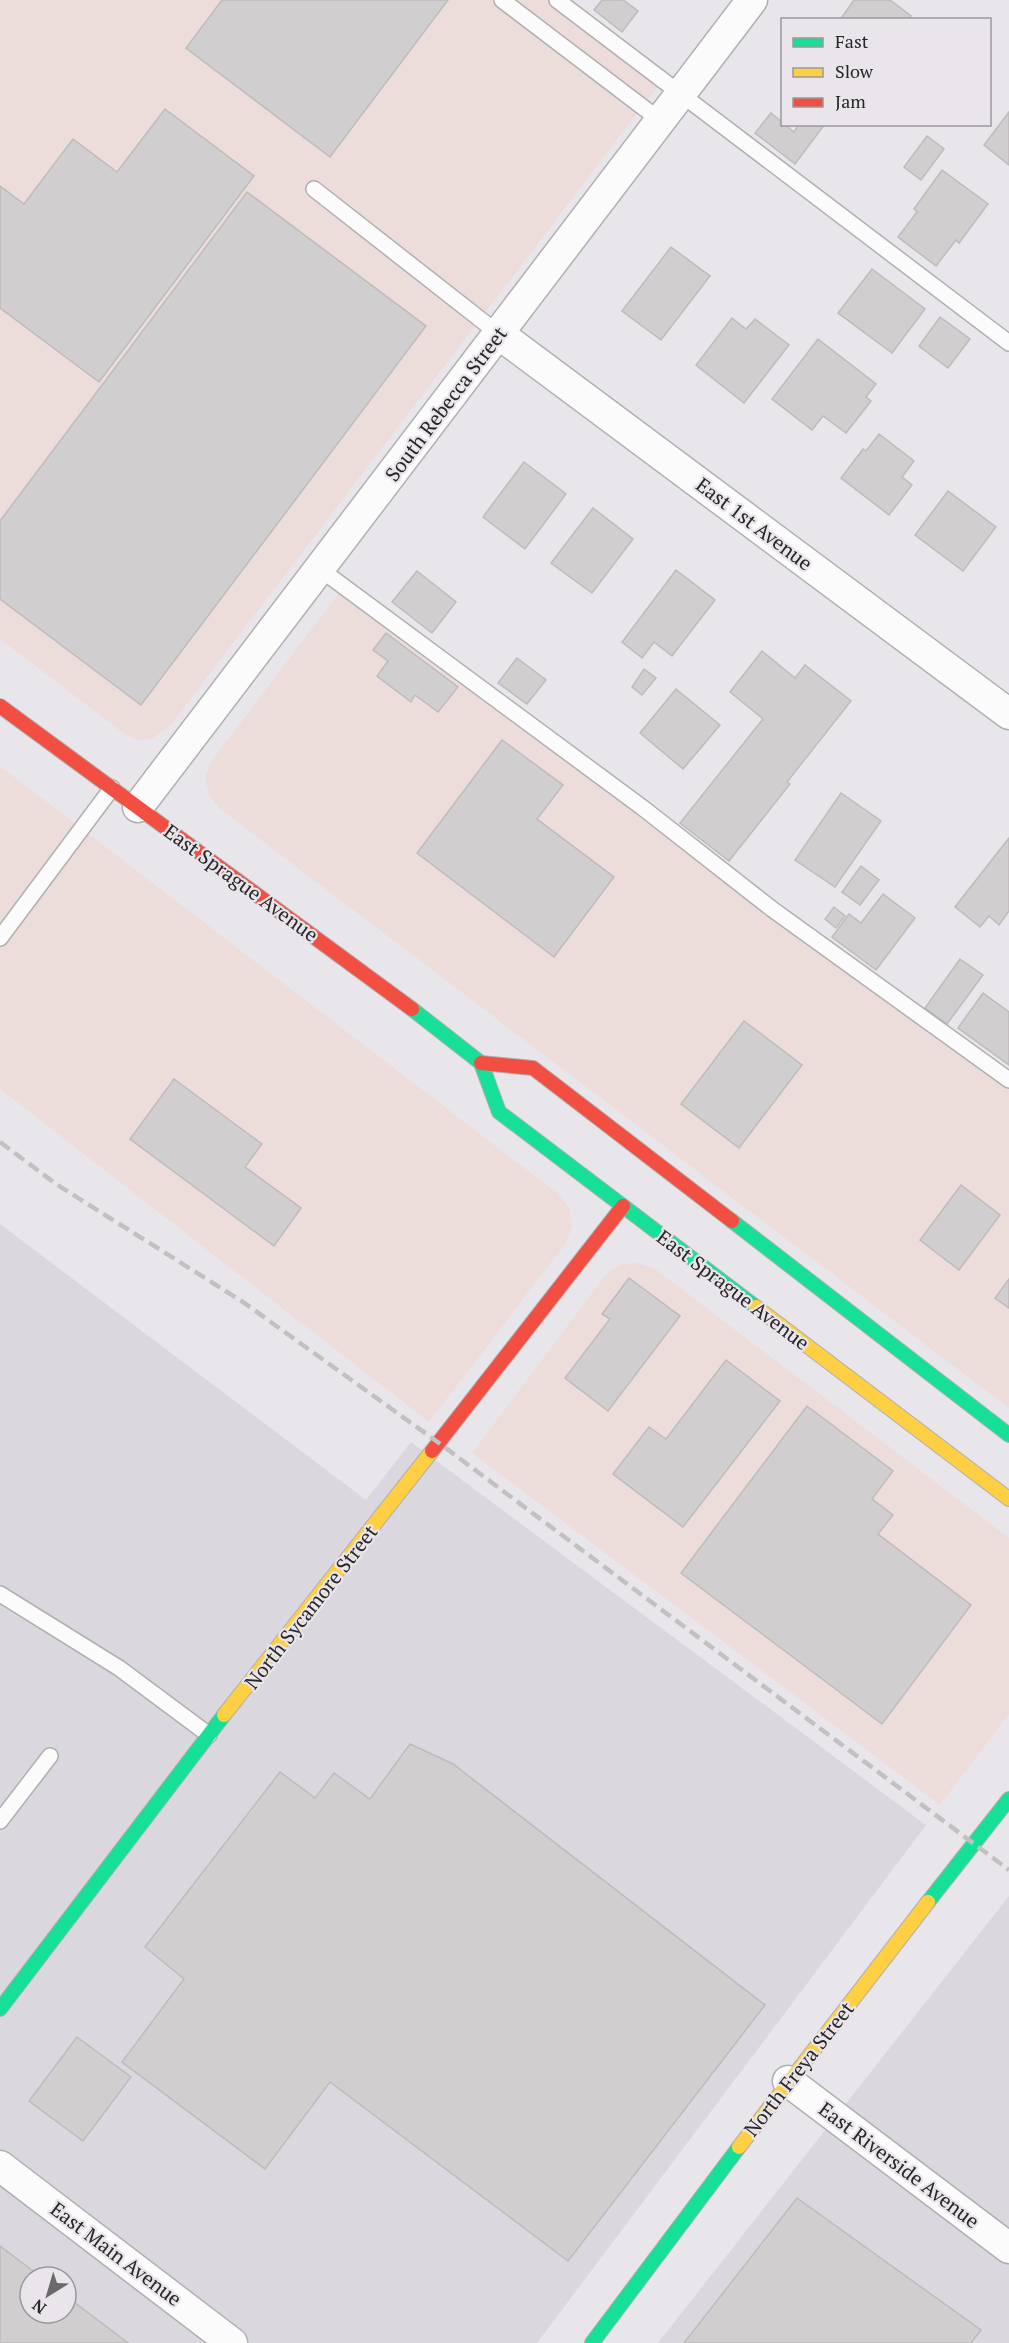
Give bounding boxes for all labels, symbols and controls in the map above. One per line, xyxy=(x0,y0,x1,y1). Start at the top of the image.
legend xyxy=(781,18,991,126)
text: Fast xyxy=(835,29,869,53)
text: Slow xyxy=(835,59,874,83)
text: Jam xyxy=(835,89,866,113)
street label: South Rebecca Street xyxy=(378,320,513,487)
street label: East 1st Avenue xyxy=(691,471,818,576)
street label: East Sprague Avenue xyxy=(159,817,324,948)
street label: East Sprague Avenue xyxy=(651,1223,815,1356)
street label: North Sycamore Street xyxy=(238,1519,384,1694)
street label: North Freya Street xyxy=(737,1995,860,2142)
street label: East Riverside Avenue xyxy=(813,2095,985,2234)
street label: East Main Avenue xyxy=(45,2195,188,2312)
north arrow xyxy=(18,2265,78,2325)
text: N xyxy=(28,2295,50,2319)

